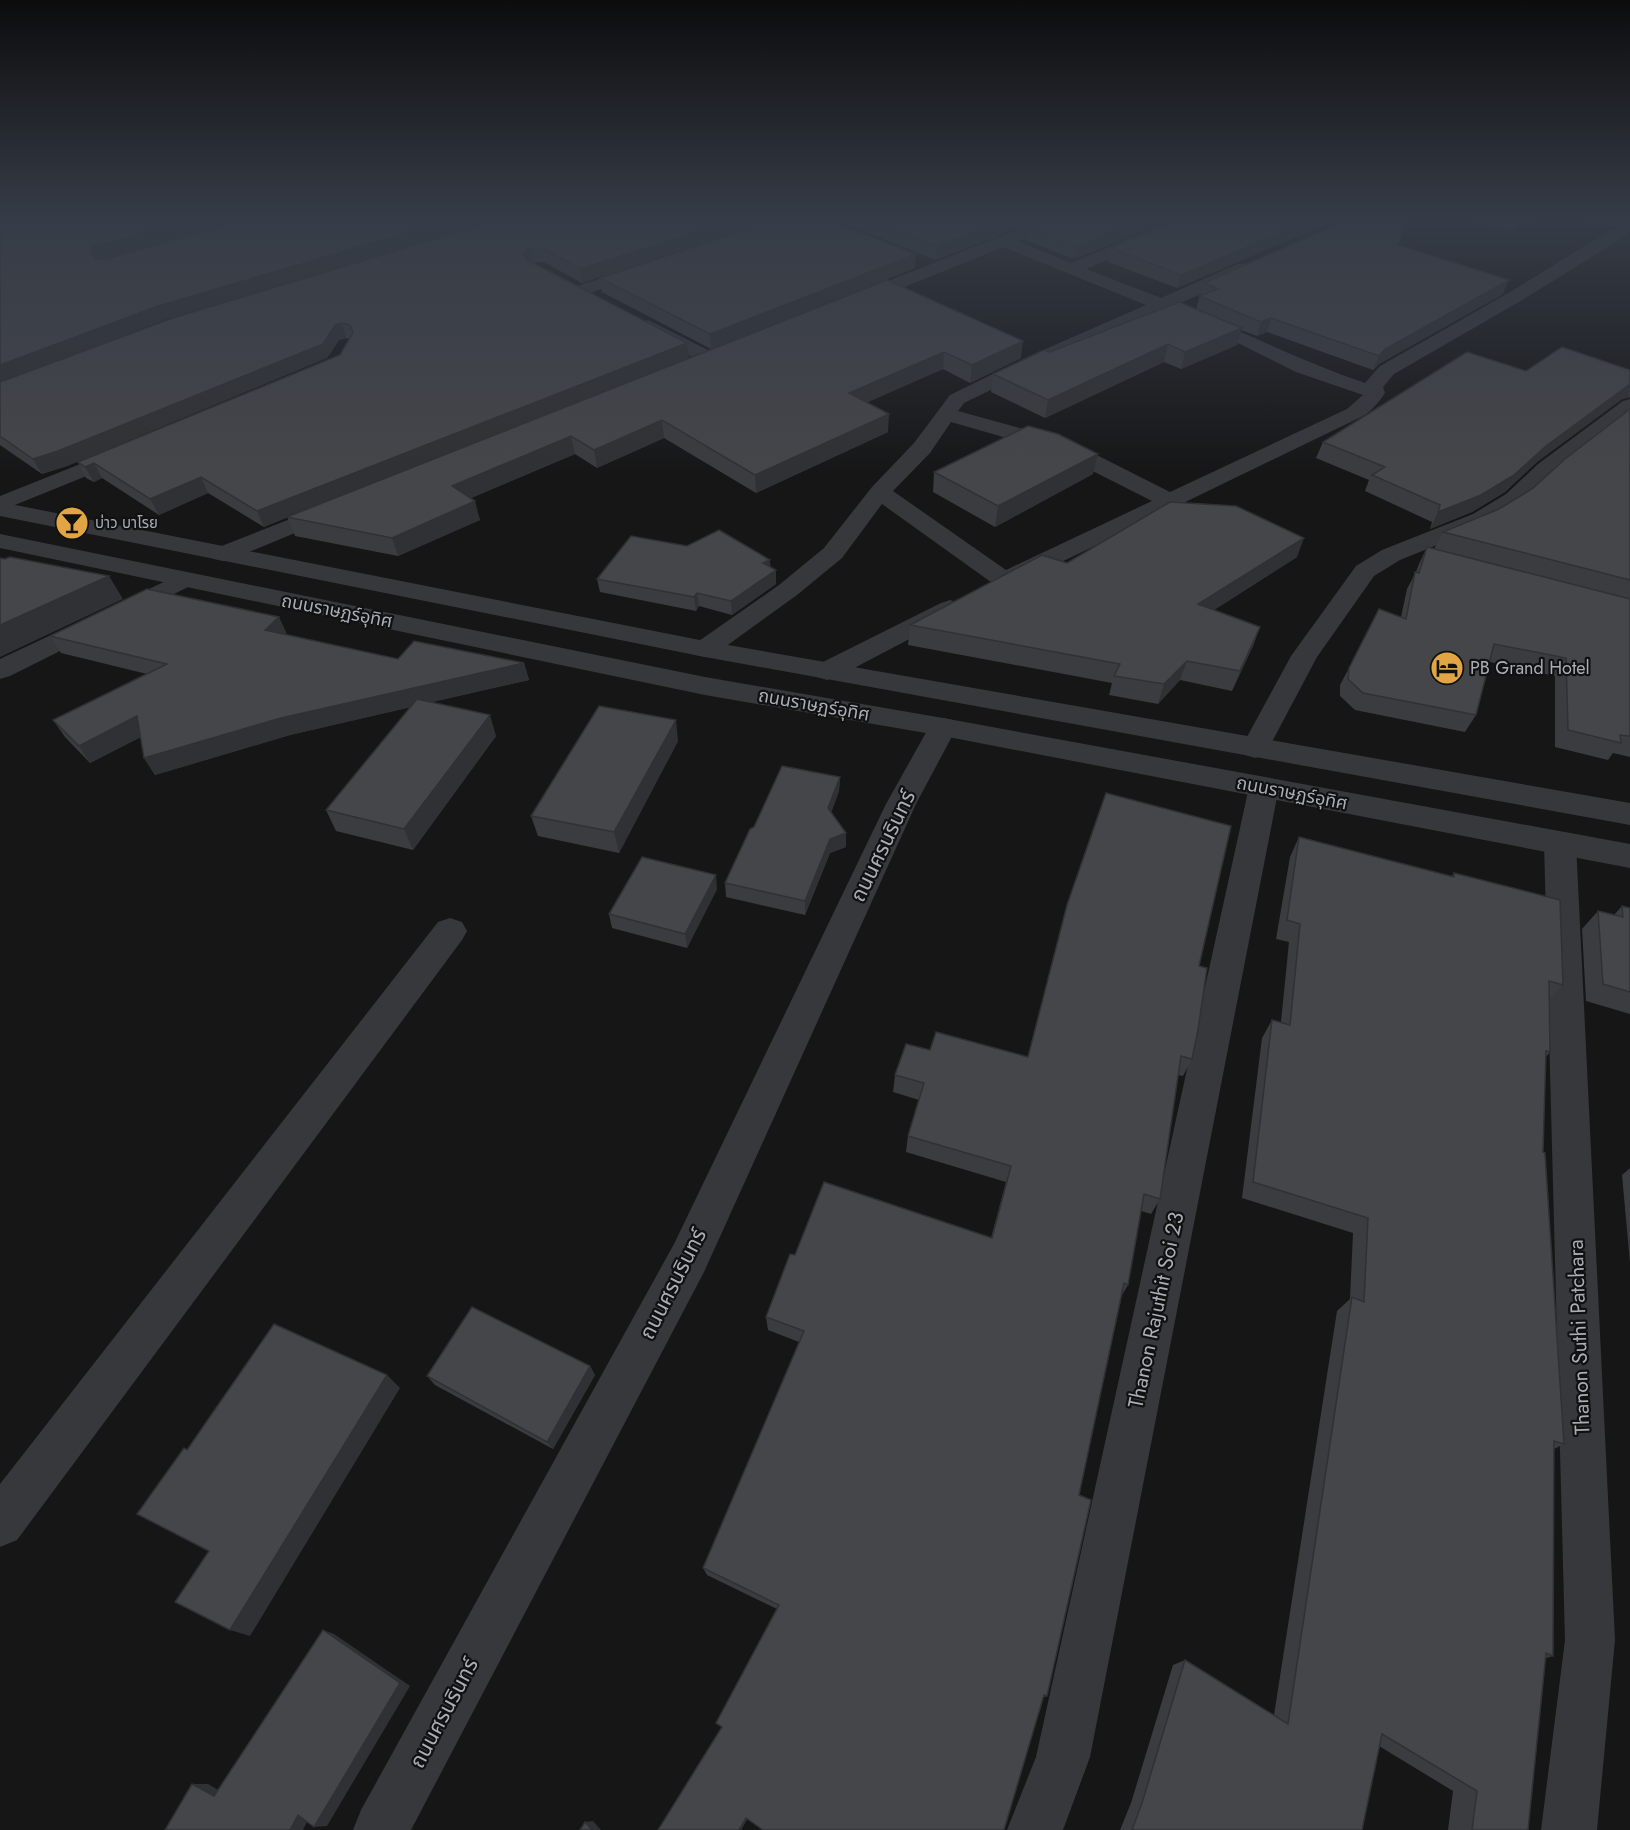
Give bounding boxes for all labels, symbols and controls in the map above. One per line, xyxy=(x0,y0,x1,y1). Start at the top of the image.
bar icon: บ่าว บาโรย xyxy=(54,505,90,541)
place label: บ่าว บาโรย xyxy=(95,512,158,534)
street label: ถนนราษฏร์อุทิศ xyxy=(279,587,395,635)
hotel icon: PB Grand Hotel xyxy=(1429,650,1465,686)
place label: PB Grand Hotel xyxy=(1470,655,1590,681)
street label: ถนนราษฏร์อุทิศ xyxy=(756,682,872,728)
street label: ถนนราษฏร์อุทิศ xyxy=(1234,769,1350,817)
street label: ถนนศรนรินทร์ xyxy=(843,784,923,907)
street label: Thanon Rajuthit Soi 23 xyxy=(1121,1209,1191,1411)
street label: ถนนศรนรินทร์ xyxy=(632,1222,714,1345)
street label: Thanon Suthi Patchara xyxy=(1561,1239,1597,1435)
street label: ถนนศรนรินทร์ xyxy=(402,1652,486,1773)

